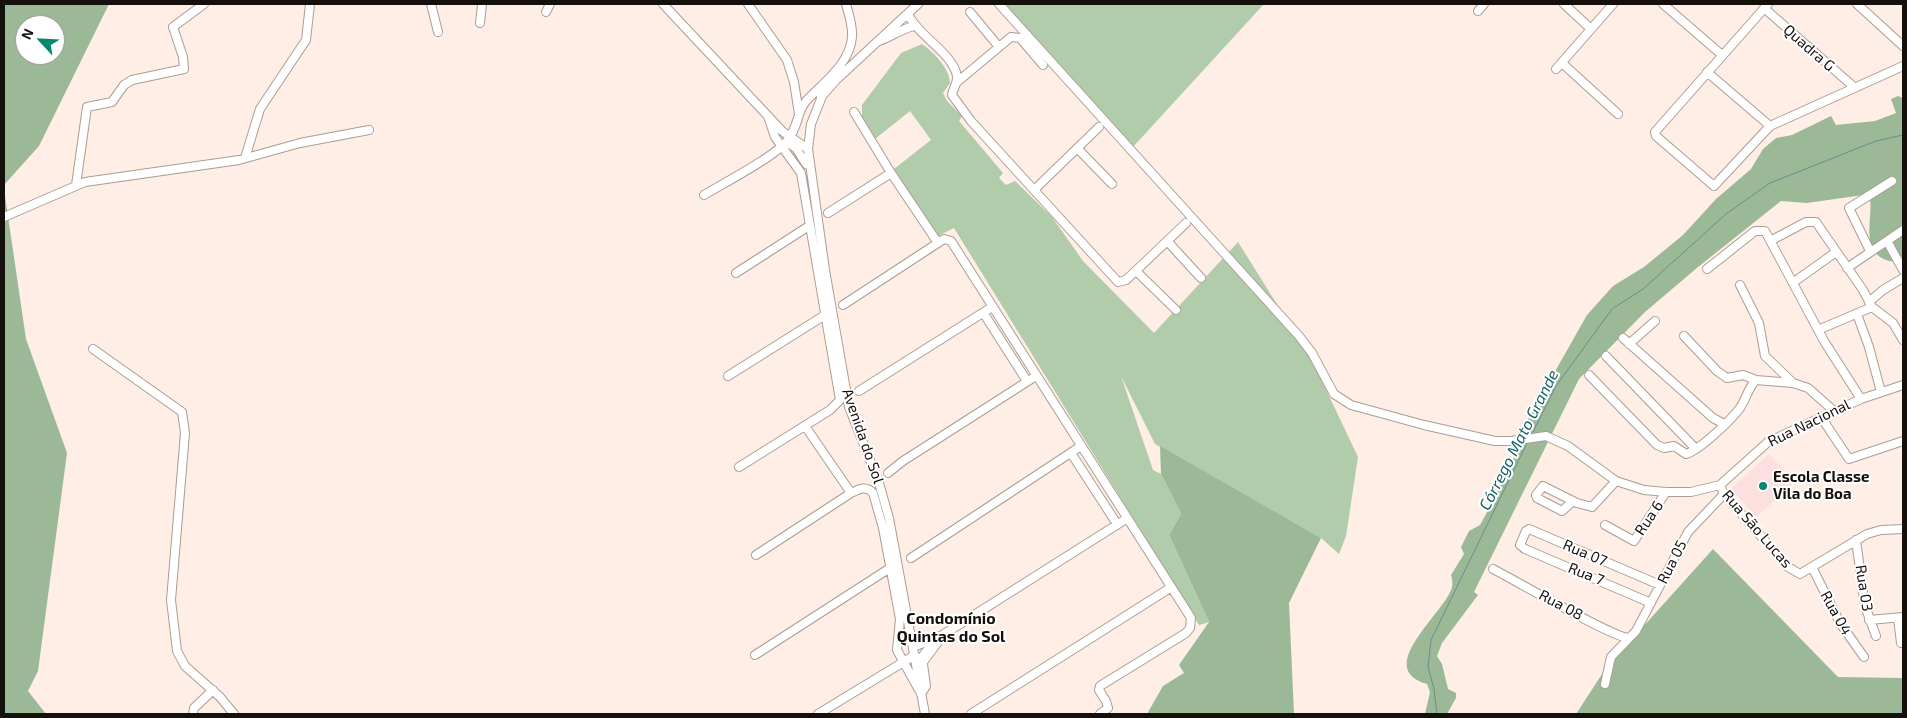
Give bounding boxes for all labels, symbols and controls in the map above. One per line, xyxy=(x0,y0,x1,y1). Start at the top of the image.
north arrow xyxy=(15,15,65,65)
street label: Quadra G xyxy=(1780,21,1838,75)
text: N xyxy=(17,26,37,42)
water label: Córrego Mato Grande xyxy=(1475,367,1563,513)
street label: Avenida do Sol xyxy=(838,386,888,486)
street label: Rua Nacional xyxy=(1765,395,1853,451)
place label: Escola Classe Vila do Boa xyxy=(1773,468,1869,503)
marker: Escola Classe Vila do Boa xyxy=(1757,480,1769,492)
street label: Rua São Lucas xyxy=(1718,486,1796,572)
street label: Rua 6 xyxy=(1631,497,1667,539)
street label: Rua 07 xyxy=(1560,536,1610,570)
street label: Rua 05 xyxy=(1653,537,1691,587)
street label: Rua 7 xyxy=(1565,559,1607,589)
street label: Rua 03 xyxy=(1851,563,1877,613)
street label: Rua 08 xyxy=(1536,586,1586,624)
street label: Rua 04 xyxy=(1817,588,1855,638)
district label: Condomínio Quintas do Sol xyxy=(897,609,1005,647)

